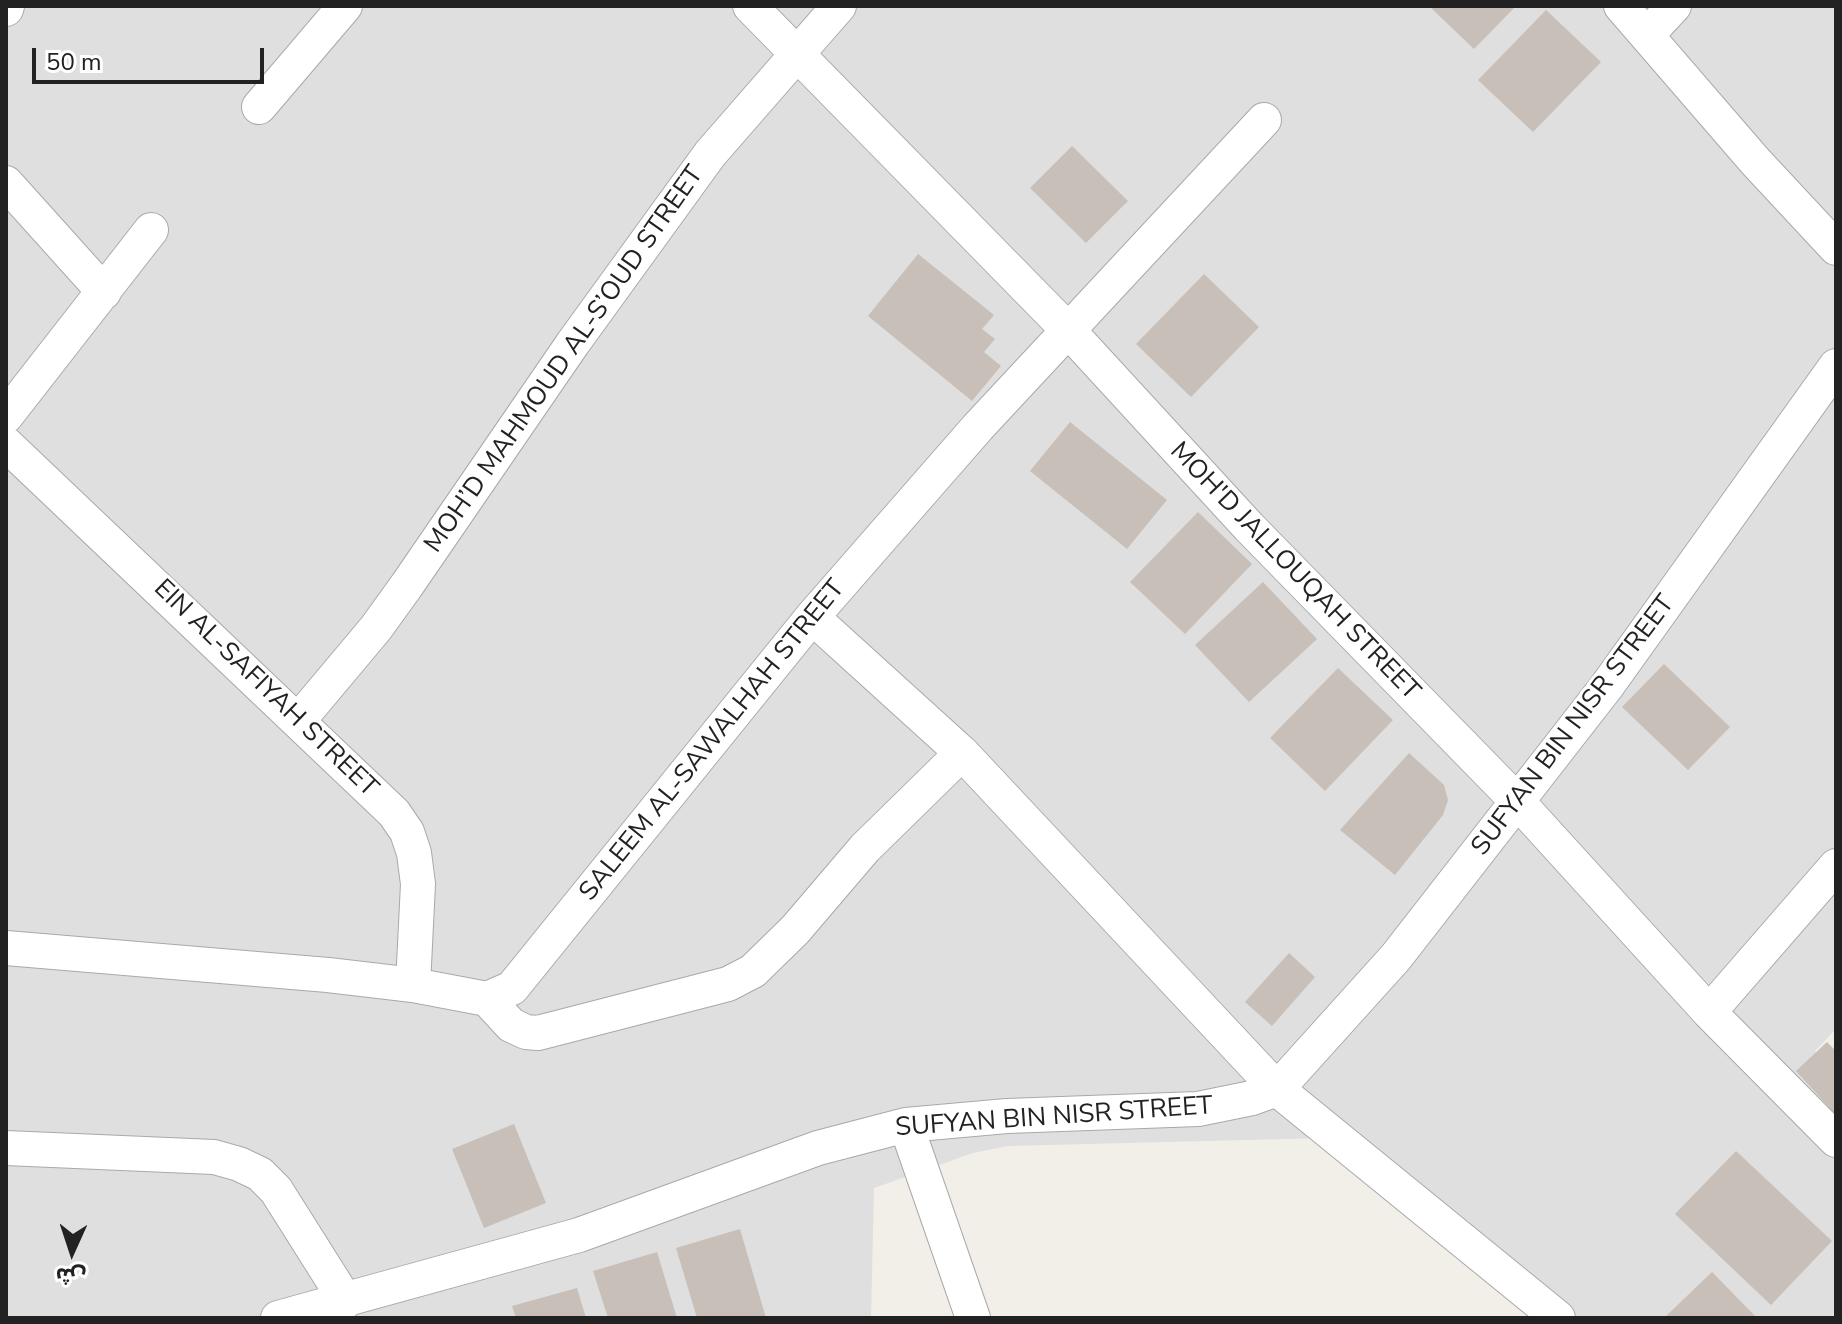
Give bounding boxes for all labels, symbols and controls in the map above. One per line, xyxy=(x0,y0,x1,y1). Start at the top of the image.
scale bar xyxy=(36,32,268,82)
text: 50 m xyxy=(46,46,102,78)
street label: MOH’D MAHMOUD AL-S’OUD STREET xyxy=(419,161,711,559)
street label: MOH'D JALLOUQAH STREET xyxy=(1162,437,1426,707)
street label: EIN AL-SAFIYAH STREET xyxy=(146,574,384,804)
street label: SALEEM AL-SAWALHAH STREET xyxy=(574,574,852,908)
street label: SUFYAN BIN NISR STREET xyxy=(1466,590,1682,862)
street label: SUFYAN BIN NISR STREET xyxy=(894,1091,1214,1145)
north arrow xyxy=(32,1212,112,1292)
text: ش xyxy=(55,1260,87,1292)

